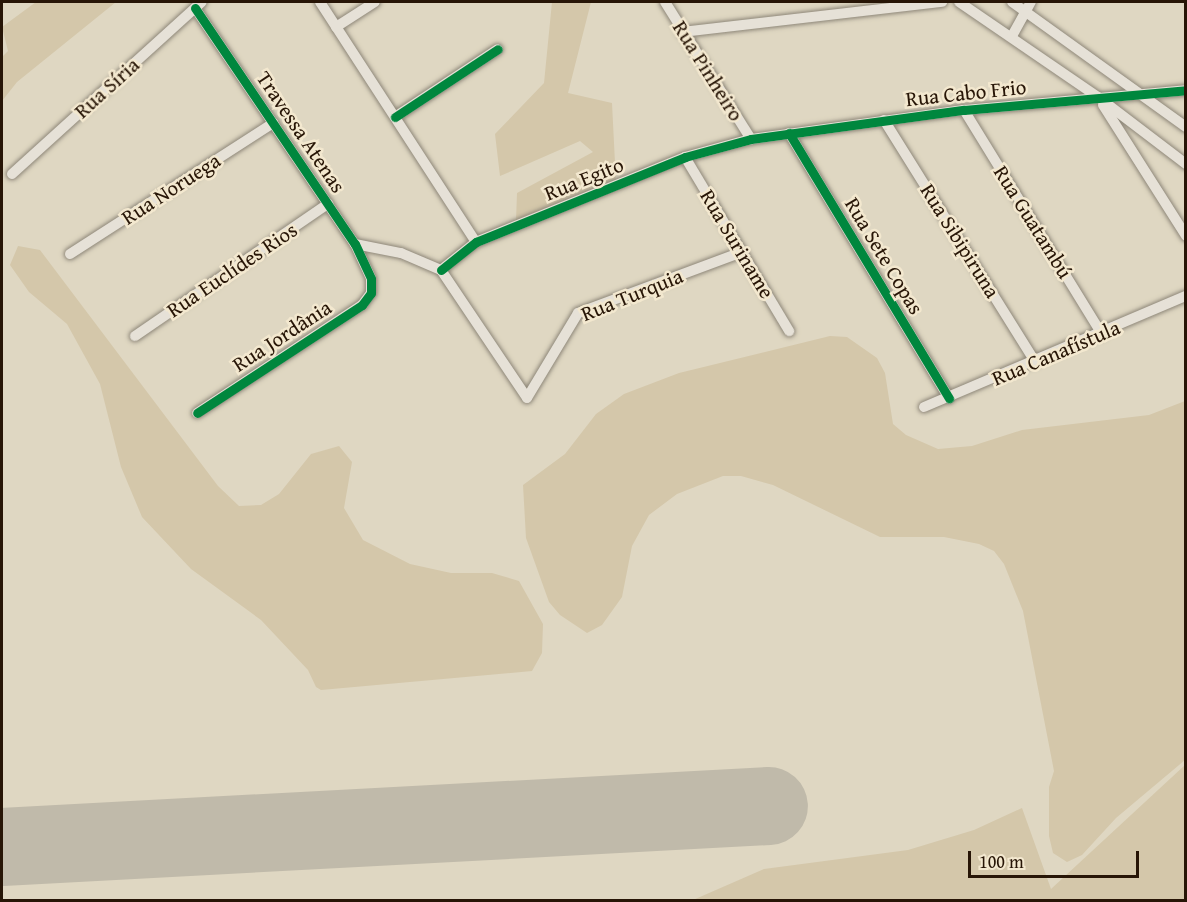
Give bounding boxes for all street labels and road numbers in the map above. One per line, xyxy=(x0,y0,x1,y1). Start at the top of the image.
street label: Rua Pinheiro xyxy=(667,16,749,126)
street label: Rua Síria xyxy=(69,52,145,124)
street label: Travessa Atenas xyxy=(251,67,351,197)
street label: Rua Cabo Frio xyxy=(904,74,1028,112)
street label: Rua Noruega xyxy=(117,148,225,230)
street label: Rua Egito xyxy=(541,152,627,206)
street label: Rua Guatambú xyxy=(988,161,1078,283)
street label: Rua Sibipiruna xyxy=(915,179,1005,303)
street label: Rua Suriname xyxy=(695,185,779,303)
street label: Rua Sete Copas xyxy=(839,193,929,319)
street label: Rua Euclídes Rios xyxy=(162,217,302,323)
street label: Rua Turquia xyxy=(577,263,687,327)
street label: Rua Jordânia xyxy=(228,295,336,377)
street label: Rua Canafístula xyxy=(988,315,1124,391)

